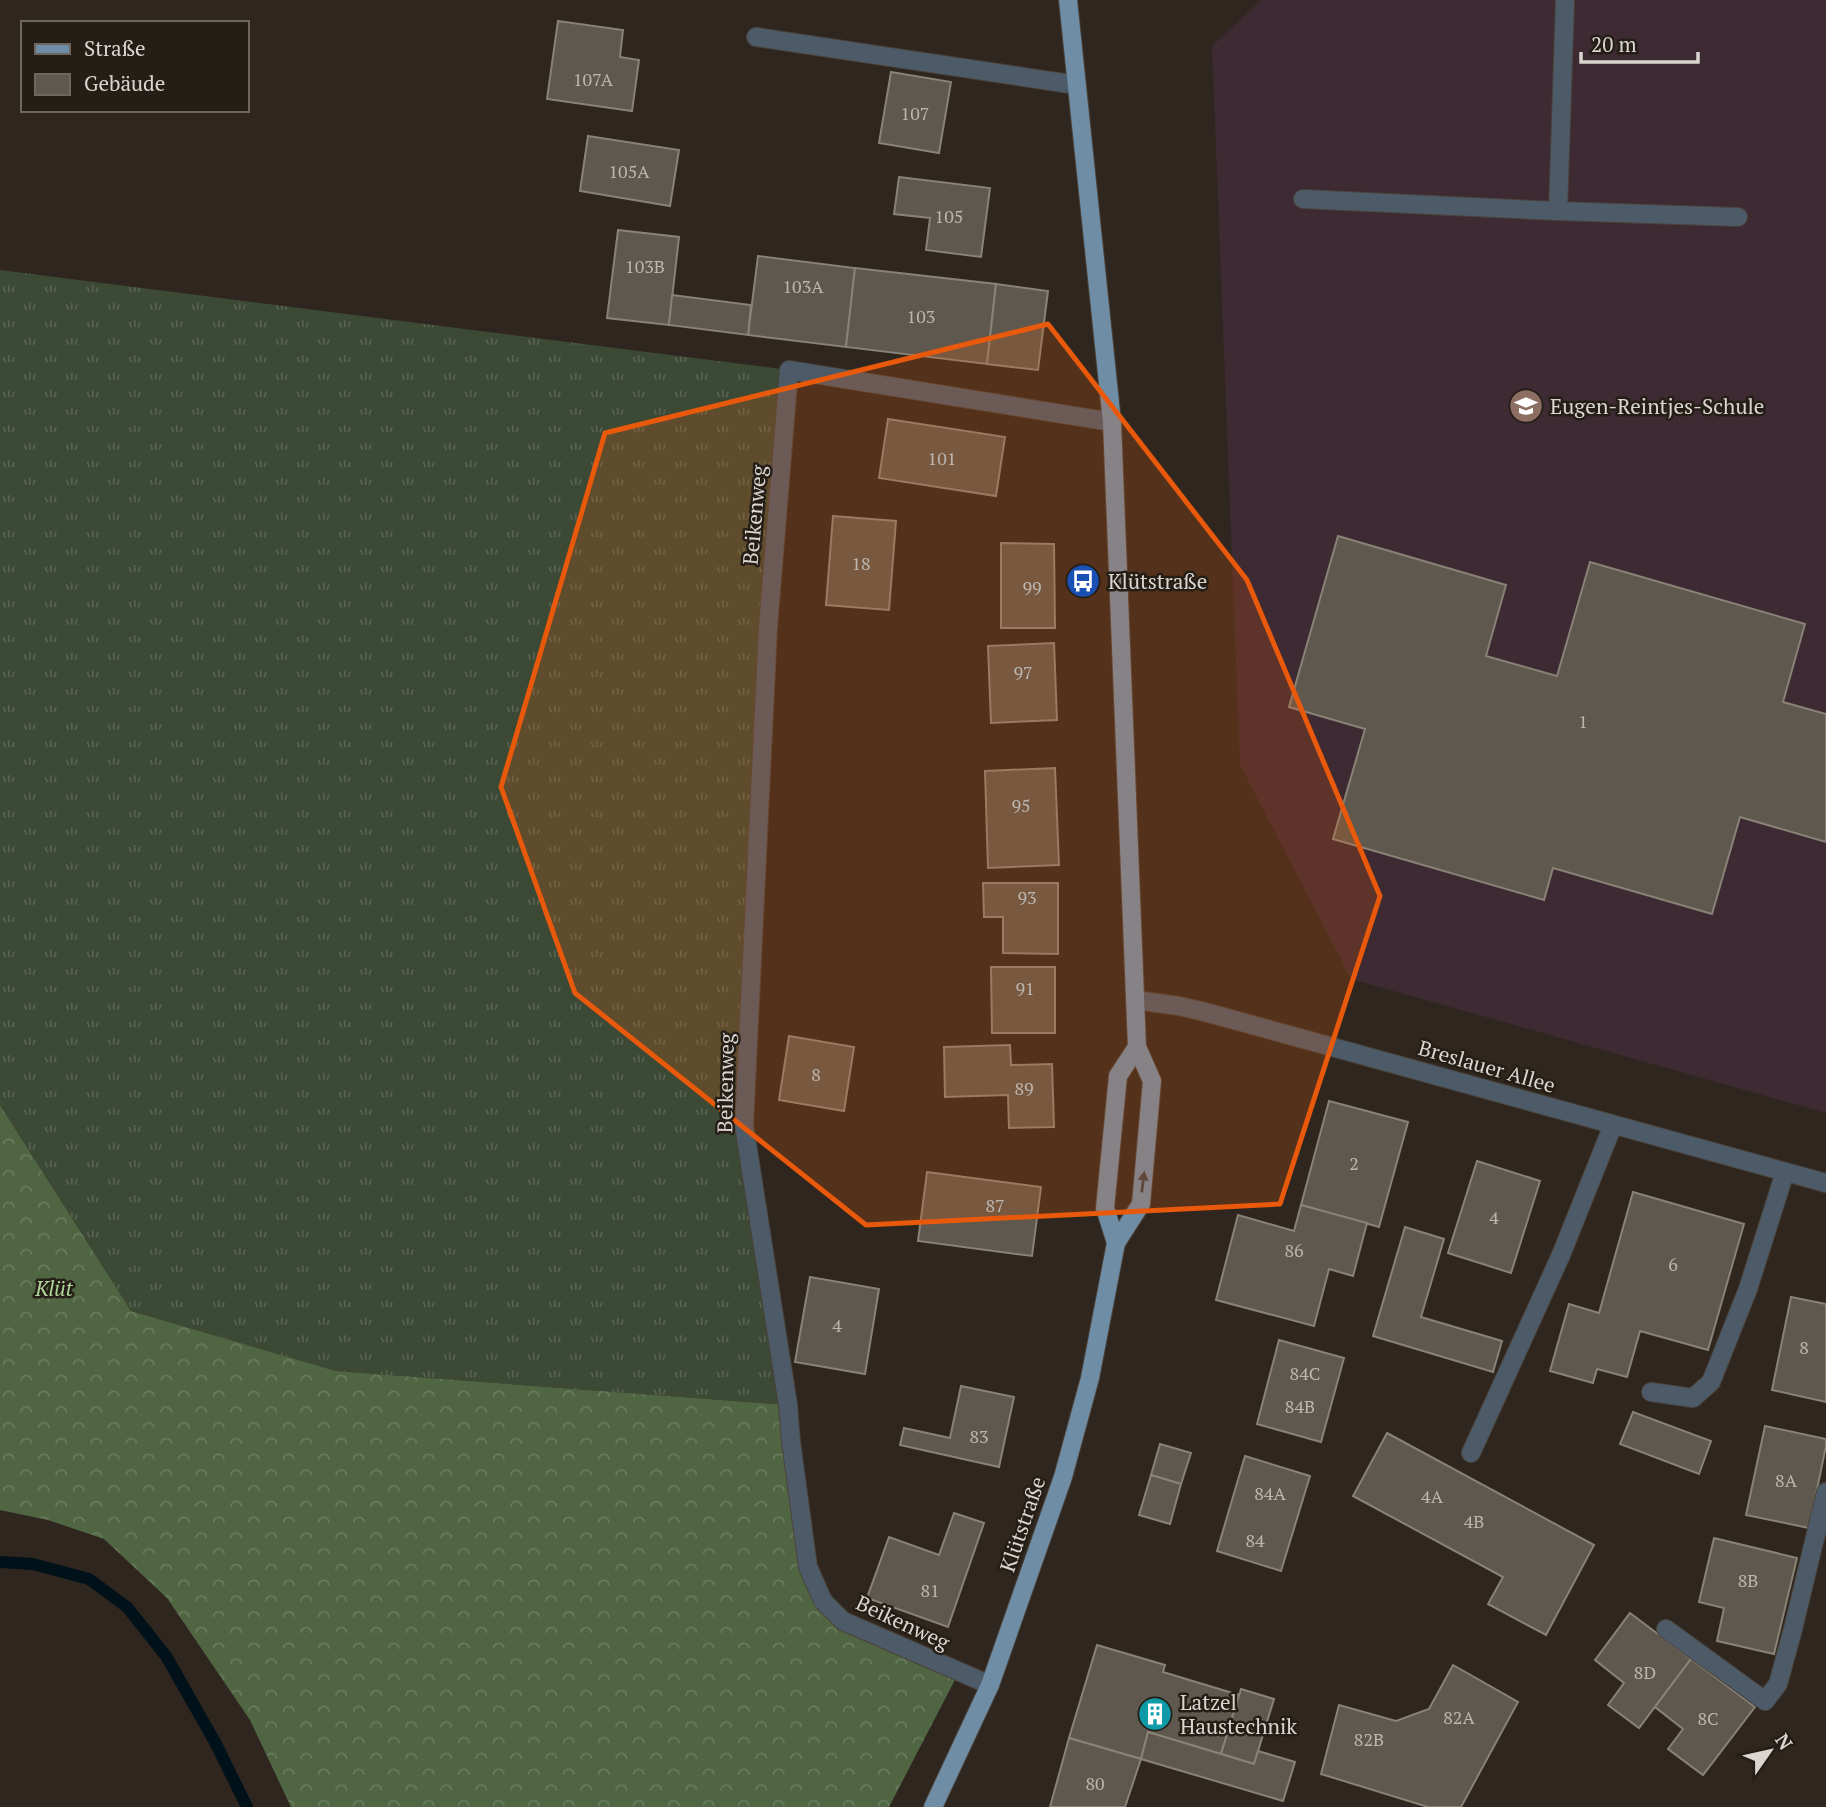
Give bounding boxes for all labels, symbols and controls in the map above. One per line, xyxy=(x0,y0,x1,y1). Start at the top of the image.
legend xyxy=(21,21,248,112)
scale bar xyxy=(1581,21,1698,65)
text: 20 m xyxy=(1591,30,1637,58)
text: Straße xyxy=(84,34,146,62)
house number: 107A xyxy=(573,67,614,91)
text: Gebäude xyxy=(84,69,165,97)
house number: 107 xyxy=(901,101,929,125)
house number: 105A xyxy=(608,159,650,183)
house number: 105 xyxy=(935,204,963,228)
house number: 103B xyxy=(625,254,665,278)
house number: 103A xyxy=(782,274,824,298)
house number: 103 xyxy=(907,304,935,328)
school or university icon: Eugen-Reintjes-Schule xyxy=(1507,387,1545,425)
place label: Eugen-Reintjes-Schule xyxy=(1550,392,1764,420)
house number: 101 xyxy=(928,446,956,470)
street label: Beikenweg xyxy=(736,463,772,566)
house number: 18 xyxy=(851,551,871,575)
bus stop icon: Klütstraße xyxy=(1064,562,1102,600)
place label: Klütstraße xyxy=(1108,567,1207,595)
house number: 99 xyxy=(1022,575,1042,599)
house number: 97 xyxy=(1013,660,1033,684)
house number: 1 xyxy=(1578,709,1588,733)
house number: 95 xyxy=(1011,793,1031,817)
house number: 93 xyxy=(1017,885,1037,909)
house number: 91 xyxy=(1015,976,1035,1000)
street label: Beikenweg xyxy=(710,1032,740,1133)
street label: Breslauer Allee xyxy=(1415,1033,1559,1099)
house number: 8 xyxy=(811,1062,821,1086)
house number: 89 xyxy=(1014,1076,1034,1100)
house number: 2 xyxy=(1349,1151,1359,1175)
one-way arrow xyxy=(1138,1171,1149,1193)
house number: 87 xyxy=(985,1193,1005,1217)
house number: 4 xyxy=(1489,1205,1499,1229)
house number: 86 xyxy=(1284,1238,1304,1262)
house number: 6 xyxy=(1668,1252,1678,1276)
park label: Klüt xyxy=(34,1274,74,1302)
house number: 4 xyxy=(832,1313,842,1337)
house number: 8 xyxy=(1799,1335,1809,1359)
house number: 84C xyxy=(1290,1361,1320,1385)
house number: 84B xyxy=(1285,1394,1315,1418)
house number: 83 xyxy=(969,1424,989,1448)
house number: 8A xyxy=(1775,1468,1798,1492)
street label: Klütstraße xyxy=(993,1473,1051,1575)
house number: 84A xyxy=(1254,1481,1286,1505)
house number: 4A xyxy=(1421,1484,1444,1508)
house number: 4B xyxy=(1464,1509,1484,1533)
house number: 84 xyxy=(1245,1528,1265,1552)
house number: 8B xyxy=(1738,1568,1758,1592)
house number: 81 xyxy=(920,1578,940,1602)
street label: Beikenweg xyxy=(852,1588,955,1656)
house number: 8D xyxy=(1634,1660,1656,1684)
place label: Latzel Haustechnik xyxy=(1180,1688,1297,1740)
building icon: Latzel Haustechnik xyxy=(1136,1695,1174,1733)
house number: 82A xyxy=(1443,1705,1475,1729)
house number: 8C xyxy=(1697,1706,1719,1730)
north arrow xyxy=(1735,1716,1805,1786)
house number: 82B xyxy=(1354,1727,1384,1751)
text: N xyxy=(1770,1728,1799,1755)
house number: 80 xyxy=(1085,1771,1105,1795)

